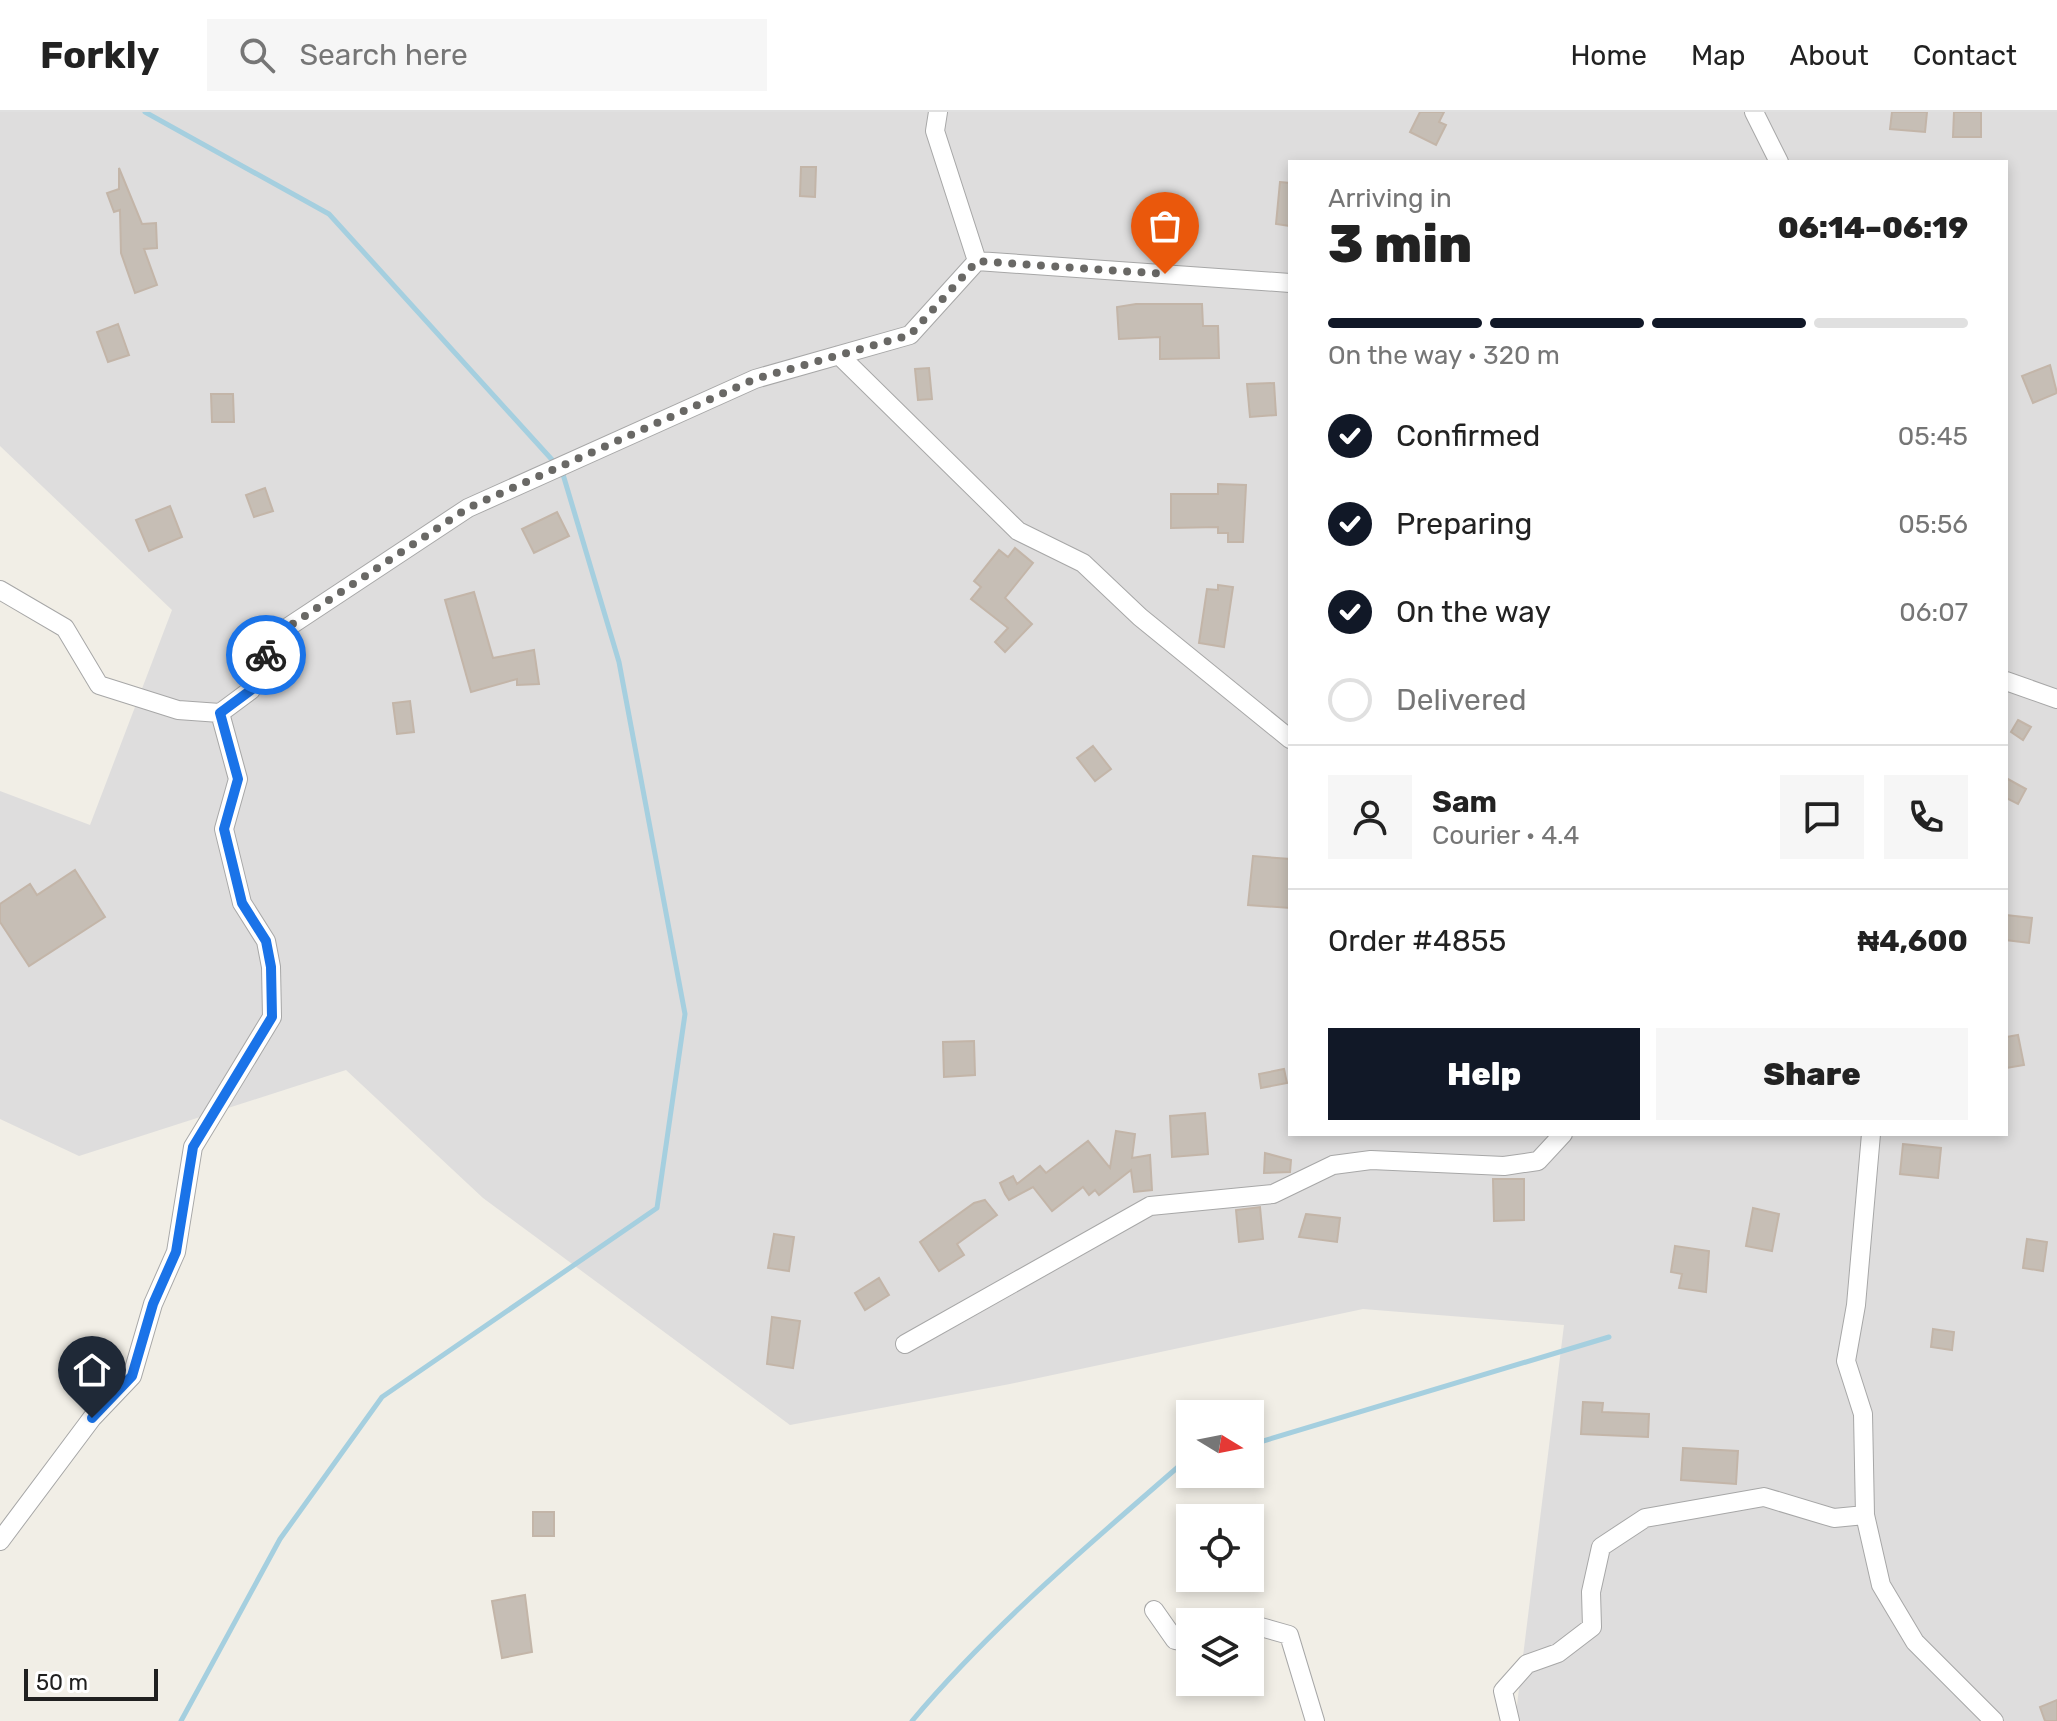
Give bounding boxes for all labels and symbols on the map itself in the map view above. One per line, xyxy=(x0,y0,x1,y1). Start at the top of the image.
pin xyxy=(1131,192,1199,274)
courier xyxy=(226,615,306,695)
pin xyxy=(58,1336,126,1418)
north arrow xyxy=(1176,1400,1264,1488)
scale bar xyxy=(24,1665,158,1701)

